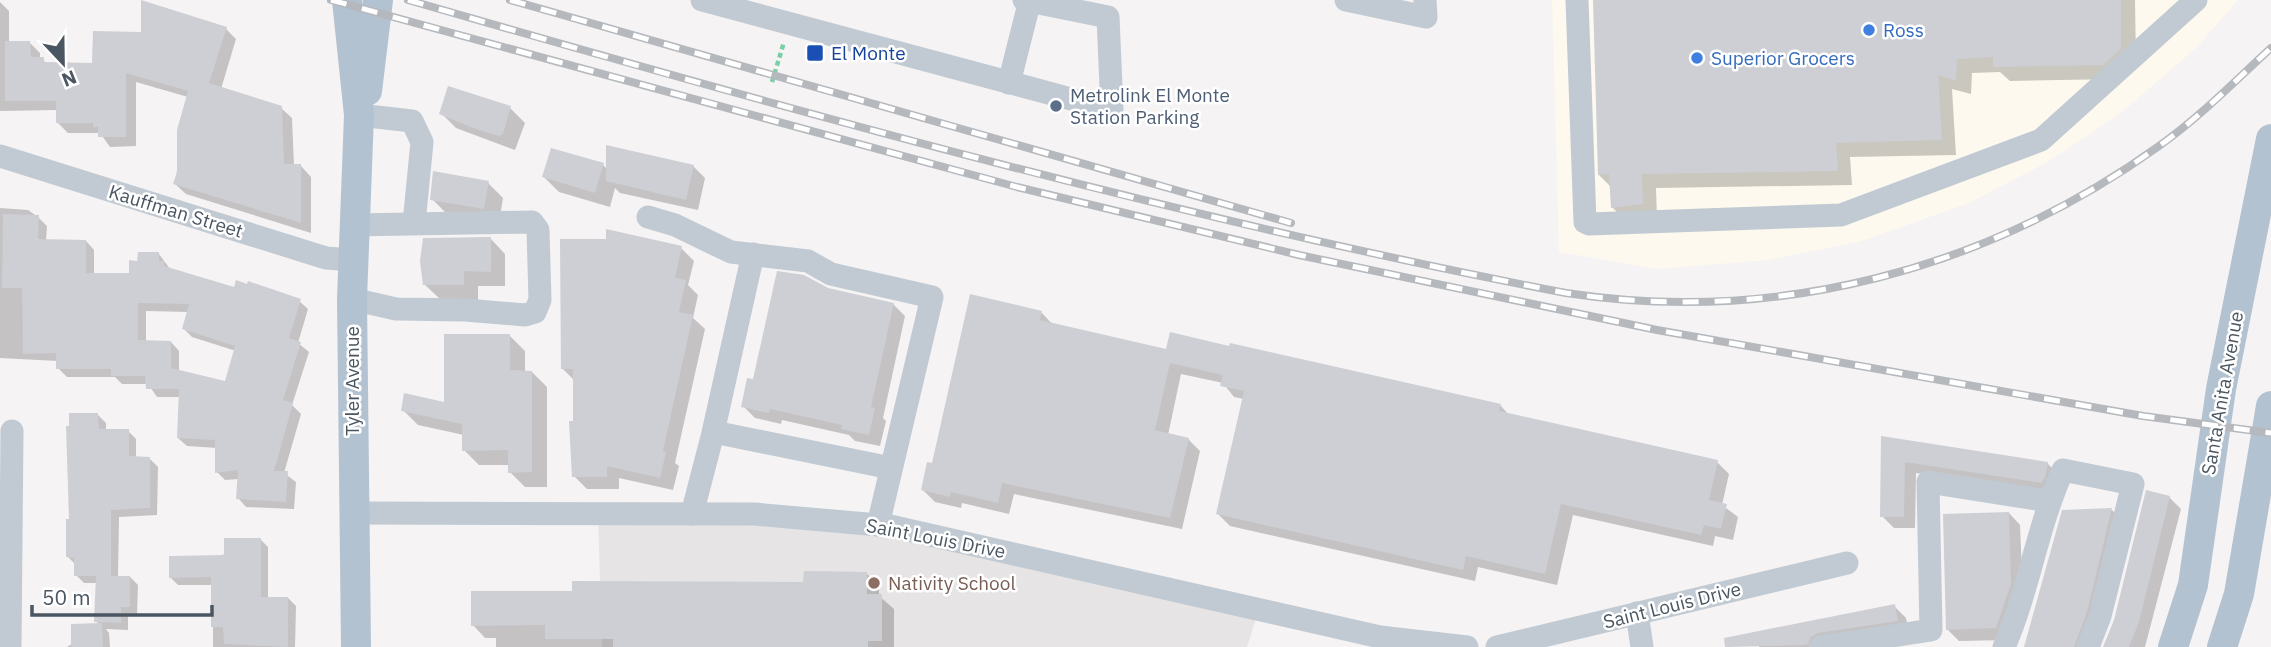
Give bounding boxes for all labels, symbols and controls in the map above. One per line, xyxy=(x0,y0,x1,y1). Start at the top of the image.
place label: Ross xyxy=(1883,18,1924,42)
marker: Ross xyxy=(1861,22,1877,38)
north arrow xyxy=(28,28,98,98)
place label: El Monte xyxy=(831,41,906,65)
marker: El Monte xyxy=(805,43,825,63)
place label: Superior Grocers xyxy=(1711,46,1855,70)
marker: Superior Grocers xyxy=(1689,50,1705,66)
text: N xyxy=(58,65,80,92)
place label: Metrolink El Monte Station Parking xyxy=(1070,83,1230,129)
marker: Metrolink El Monte Station Parking xyxy=(1048,98,1064,114)
street label: Kauffman Street xyxy=(106,179,246,243)
street label: Santa Anita Avenue xyxy=(2196,309,2248,477)
street label: Tyler Avenue xyxy=(340,326,364,436)
street label: Saint Louis Drive xyxy=(864,513,1008,563)
place label: Nativity School xyxy=(888,571,1016,595)
scale bar xyxy=(32,574,212,618)
marker: Nativity School xyxy=(866,575,882,591)
street label: Saint Louis Drive xyxy=(1601,576,1743,634)
text: 50 m xyxy=(42,583,91,611)

